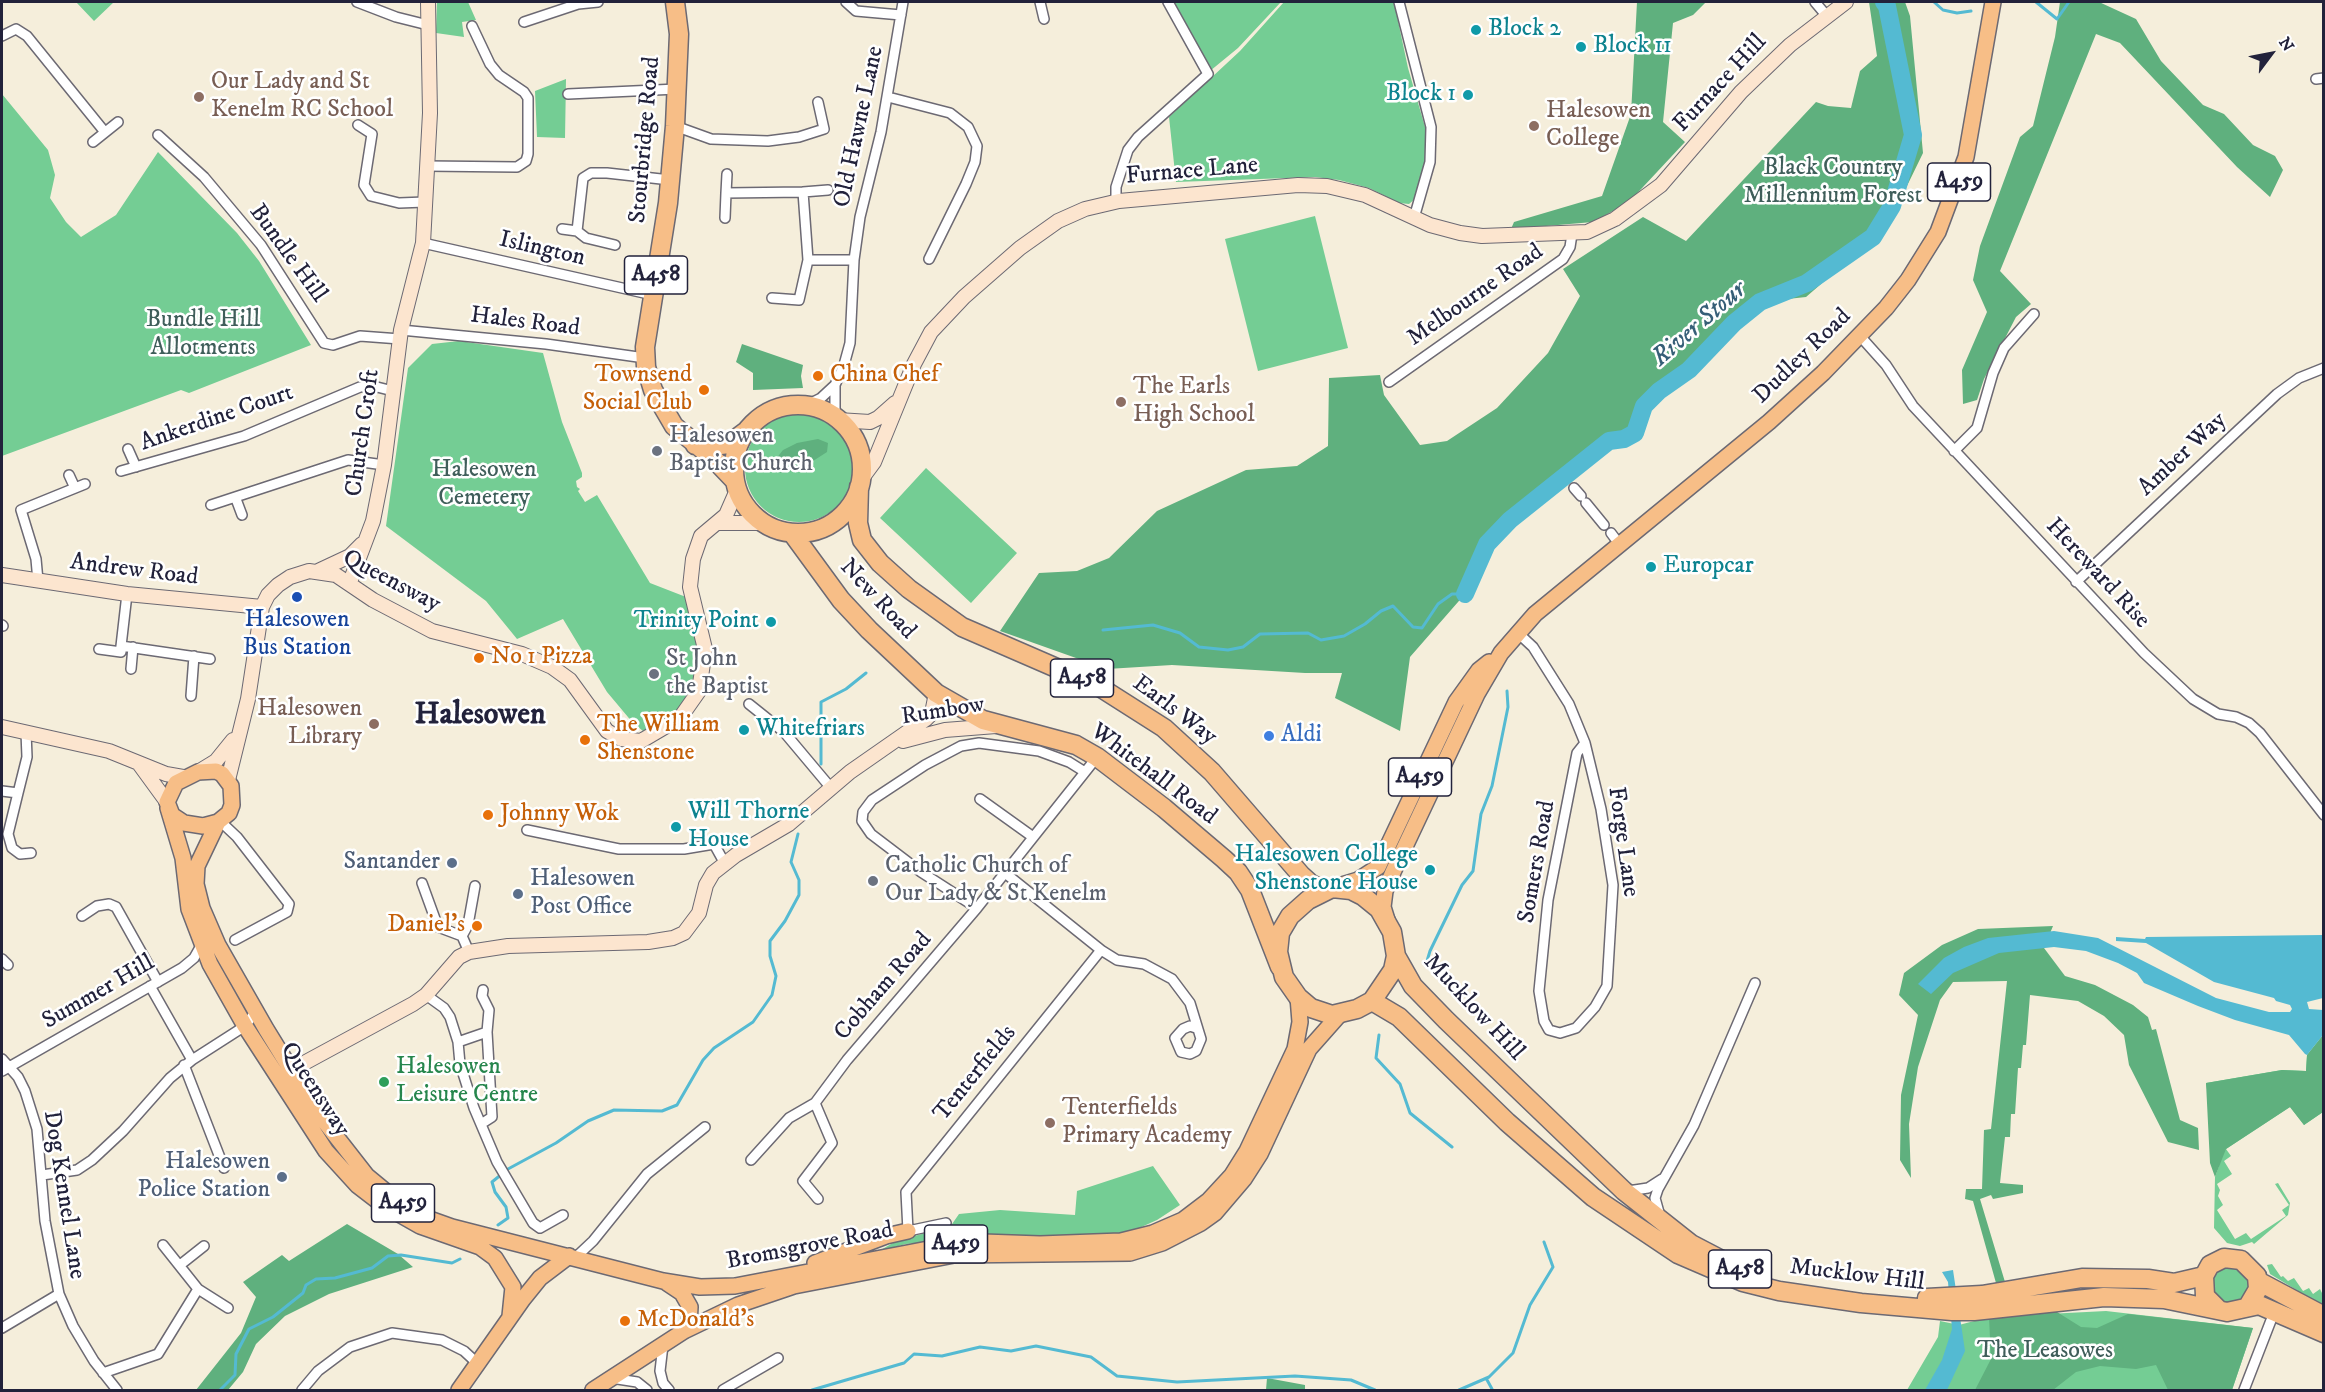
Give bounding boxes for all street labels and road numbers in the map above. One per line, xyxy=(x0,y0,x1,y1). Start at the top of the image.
street label: Furnace Hill xyxy=(1668,29,1774,139)
street label: Old Hawne Lane xyxy=(829,44,891,210)
street label: Stourbridge Road xyxy=(624,55,668,225)
street label: Furnace Lane xyxy=(1125,152,1259,192)
road number: A459 xyxy=(1928,163,1990,201)
street label: Bundle Hill xyxy=(242,199,332,309)
street label: Islington xyxy=(496,226,588,274)
street label: Melbourne Road xyxy=(1402,238,1550,354)
road number: A458 xyxy=(624,256,688,294)
street label: Hales Road xyxy=(469,302,581,344)
street label: Dudley Road xyxy=(1748,303,1858,411)
street label: Church Croft xyxy=(341,367,387,499)
street label: Ankerdine Court xyxy=(137,379,297,459)
street label: Amber Way xyxy=(2133,407,2233,503)
street label: Hereward Rise xyxy=(2039,513,2155,635)
street label: Queensway xyxy=(337,544,445,620)
street label: Andrew Road xyxy=(68,549,200,593)
street label: New Road xyxy=(833,554,921,646)
road number: A458 xyxy=(1050,659,1114,697)
street label: Earls Way xyxy=(1126,670,1222,752)
street label: Rumbow xyxy=(899,691,987,733)
street label: Whitehall Road xyxy=(1084,718,1222,832)
road number: A459 xyxy=(1388,758,1452,796)
street label: Forge Lane xyxy=(1600,785,1644,899)
street label: Somers Road xyxy=(1513,798,1563,926)
street label: Cobham Road xyxy=(829,927,939,1047)
street label: Summer Hill xyxy=(38,949,160,1037)
street label: Mucklow Hill xyxy=(1416,949,1530,1067)
street label: Tenterfields xyxy=(929,1020,1023,1128)
street label: Queensway xyxy=(273,1037,355,1143)
street label: Dog Kennel Lane xyxy=(35,1109,91,1281)
road number: A459 xyxy=(372,1184,434,1222)
street label: Bromsgrove Road xyxy=(724,1217,896,1277)
road number: A459 xyxy=(924,1225,988,1263)
road number: A458 xyxy=(1708,1250,1772,1288)
street label: Mucklow Hill xyxy=(1788,1253,1926,1299)

